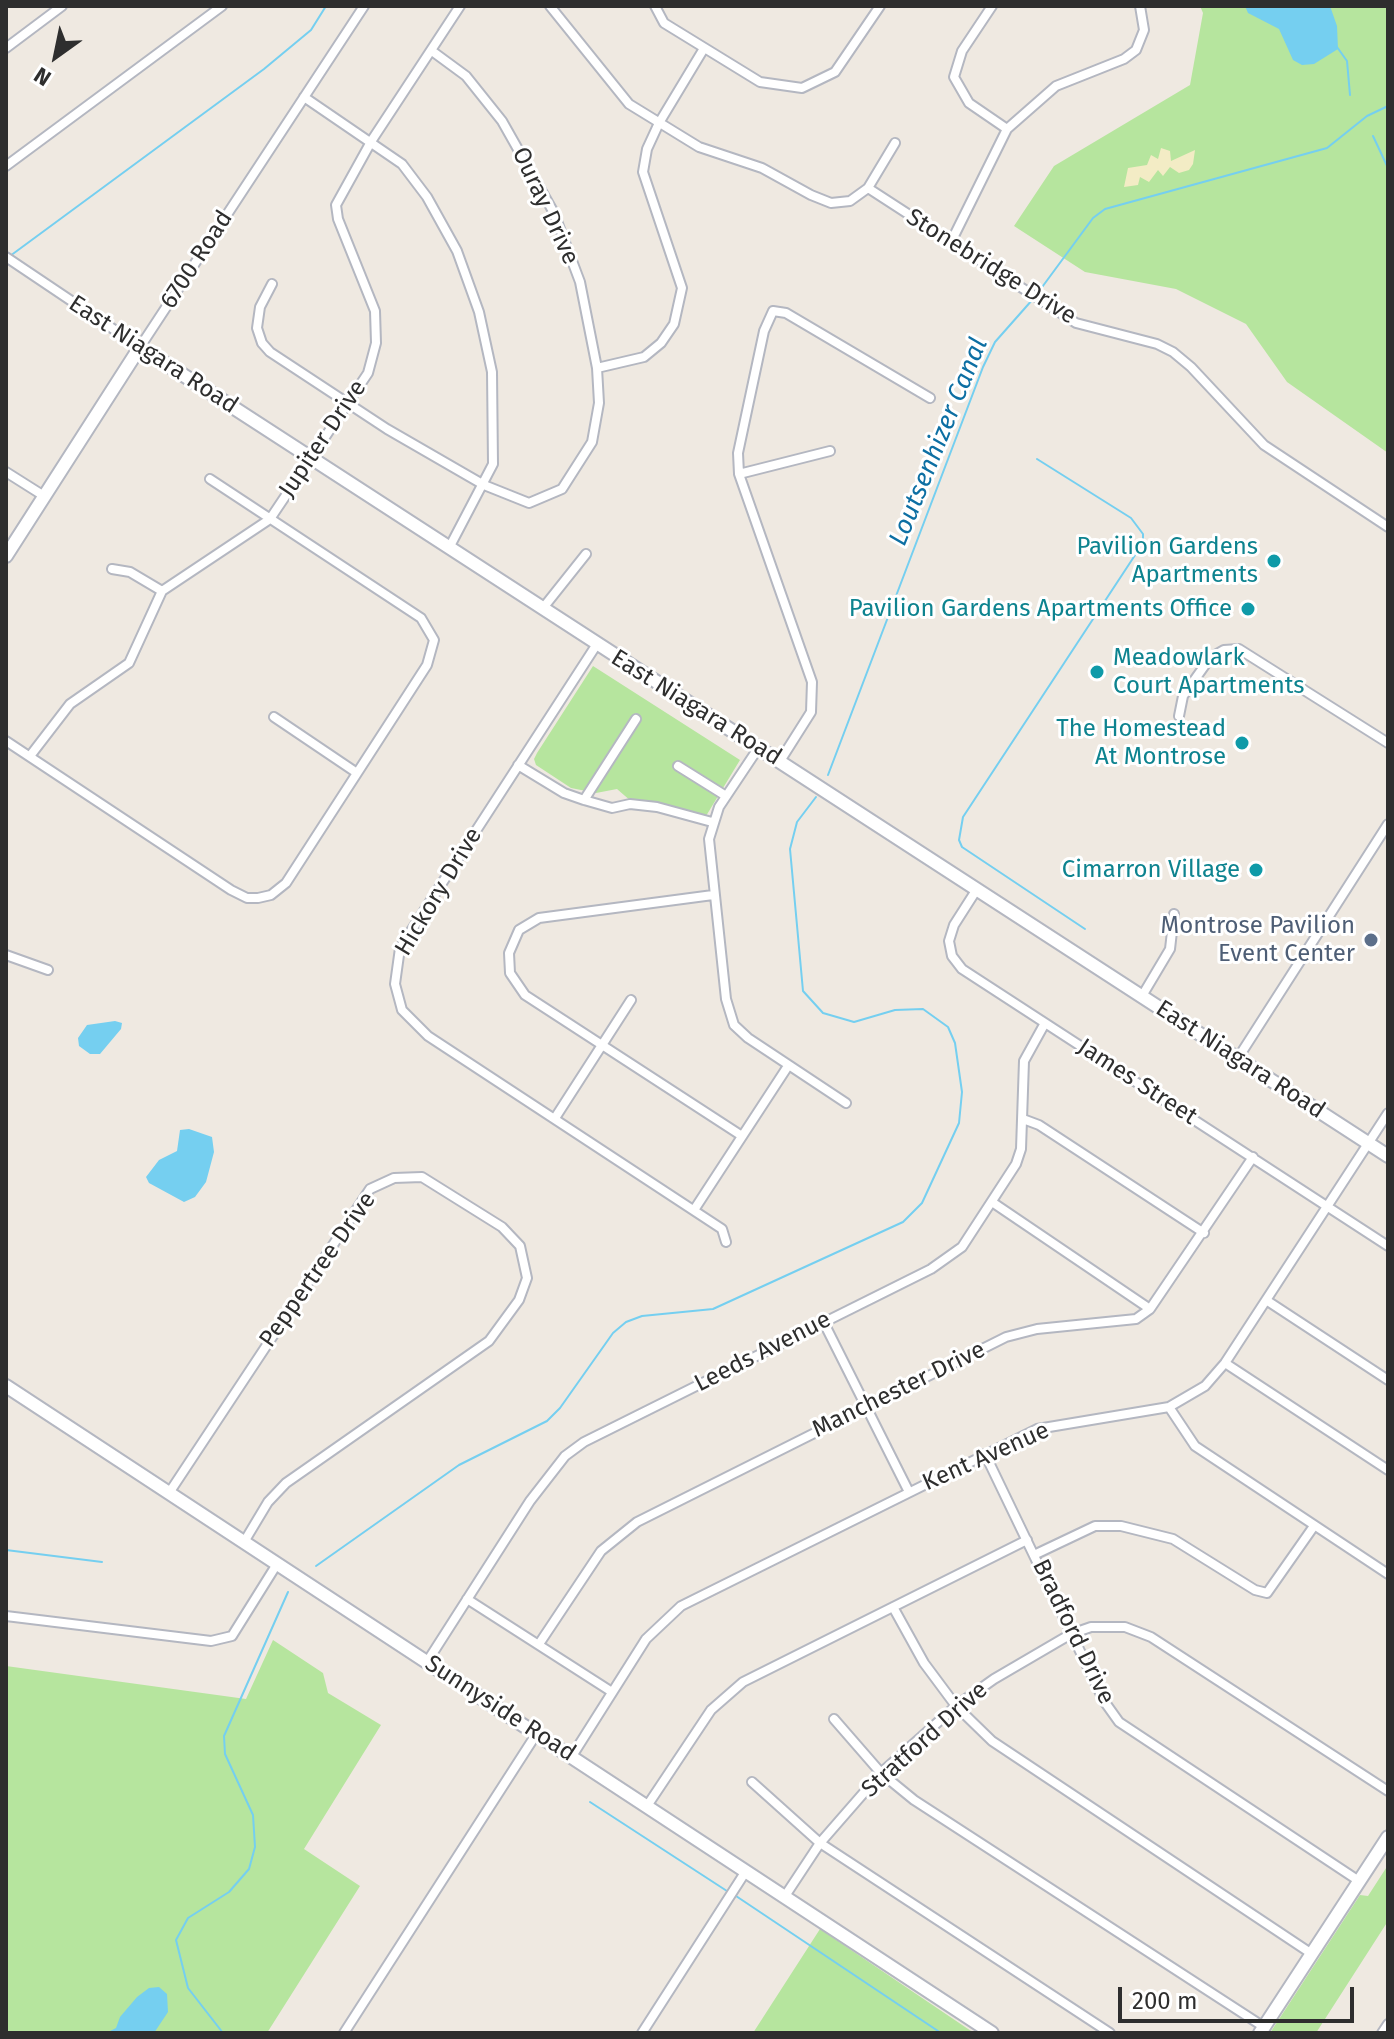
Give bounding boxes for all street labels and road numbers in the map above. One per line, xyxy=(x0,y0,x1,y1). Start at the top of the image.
street label: Ouray Drive xyxy=(505,143,585,269)
street label: Stonebridge Drive xyxy=(901,203,1081,331)
street label: 6700 Road xyxy=(155,206,239,314)
street label: East Niagara Road xyxy=(63,290,243,420)
street label: Jupiter Drive xyxy=(273,375,373,503)
street label: East Niagara Road xyxy=(605,644,787,772)
street label: Hickory Drive xyxy=(389,823,489,961)
street label: East Niagara Road xyxy=(1150,995,1330,1125)
street label: James Street xyxy=(1072,1033,1202,1131)
street label: Peppertree Drive xyxy=(254,1187,382,1353)
street label: Leeds Avenue xyxy=(690,1305,836,1399)
street label: Manchester Drive xyxy=(808,1336,990,1444)
street label: Kent Avenue xyxy=(918,1416,1054,1498)
street label: Bradford Drive xyxy=(1025,1555,1121,1709)
street label: Sunnyside Road xyxy=(419,1650,581,1768)
street label: Stratford Drive xyxy=(856,1676,994,1804)

